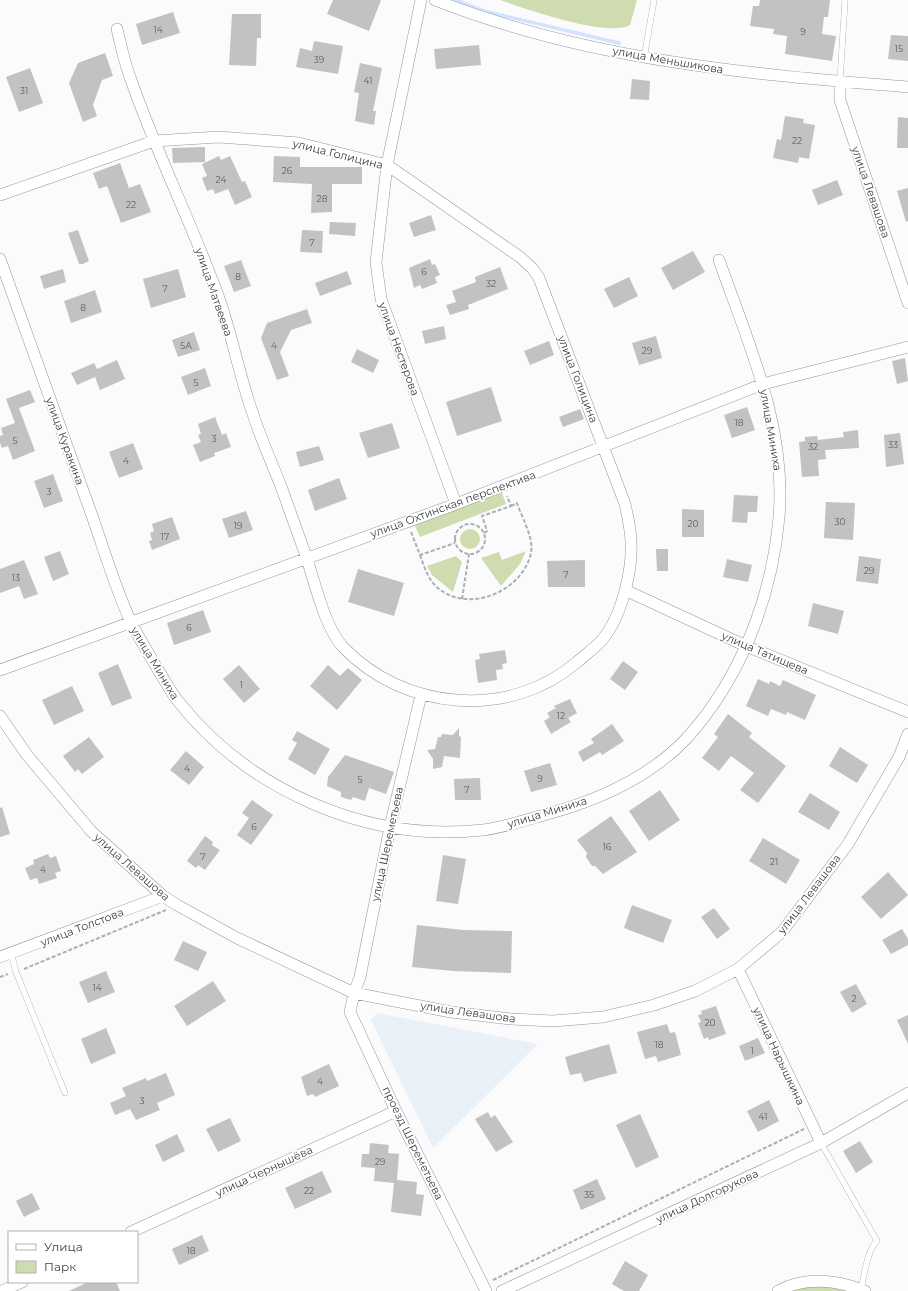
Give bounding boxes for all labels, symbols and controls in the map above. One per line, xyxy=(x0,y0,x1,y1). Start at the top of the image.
house number: 14 xyxy=(153,24,163,35)
house number: 9 xyxy=(800,26,806,37)
street label: улица Меньшикова xyxy=(610,43,725,77)
house number: 15 xyxy=(895,43,903,54)
house number: 39 xyxy=(314,54,325,65)
house number: 41 xyxy=(364,75,372,86)
house number: 31 xyxy=(20,85,28,96)
house number: 22 xyxy=(792,135,802,146)
street label: улица Голицина xyxy=(290,136,385,172)
street label: улица Левашова xyxy=(848,143,893,240)
house number: 26 xyxy=(282,165,293,176)
house number: 24 xyxy=(216,174,226,185)
house number: 28 xyxy=(317,193,328,204)
house number: 22 xyxy=(126,199,136,210)
house number: 7 xyxy=(309,237,315,248)
street label: улица Матвеева xyxy=(192,245,236,338)
house number: 6 xyxy=(421,266,427,277)
house number: 8 xyxy=(235,271,241,282)
house number: 32 xyxy=(486,278,496,289)
house number: 7 xyxy=(162,283,168,294)
street label: улица Нестерова xyxy=(375,299,422,398)
house number: 8 xyxy=(80,302,86,313)
street label: улица Голицина xyxy=(555,332,601,425)
house number: 5А xyxy=(180,340,192,351)
house number: 4 xyxy=(271,340,277,351)
house number: 29 xyxy=(642,345,653,356)
house number: 5 xyxy=(193,377,199,388)
street label: улица Миниха xyxy=(757,387,785,472)
street label: улица Куракина xyxy=(42,394,87,487)
house number: 18 xyxy=(735,417,744,428)
house number: 3 xyxy=(211,433,217,444)
house number: 5 xyxy=(12,435,18,446)
house number: 33 xyxy=(888,439,898,450)
house number: 32 xyxy=(808,441,818,452)
house number: 4 xyxy=(123,455,129,466)
street label: улица Охтинская перспектива xyxy=(367,467,538,541)
house number: 3 xyxy=(46,486,52,497)
house number: 30 xyxy=(834,516,846,527)
house number: 20 xyxy=(687,518,699,529)
house number: 19 xyxy=(234,520,243,531)
house number: 17 xyxy=(161,531,169,542)
house number: 29 xyxy=(864,565,875,576)
house number: 7 xyxy=(563,569,569,580)
house number: 13 xyxy=(12,572,20,583)
house number: 6 xyxy=(186,622,192,633)
street label: улица Миниха xyxy=(127,623,182,702)
street label: улица Татищева xyxy=(719,628,810,678)
house number: 1 xyxy=(239,679,243,690)
house number: 12 xyxy=(557,710,565,721)
house number: 4 xyxy=(184,763,190,774)
house number: 9 xyxy=(537,773,543,784)
house number: 5 xyxy=(357,774,363,785)
house number: 7 xyxy=(464,784,470,795)
street label: улица Шереметьева xyxy=(368,785,406,904)
street label: улица Миниха xyxy=(505,793,588,831)
house number: 6 xyxy=(251,821,257,832)
street label: улица Левашова xyxy=(90,830,173,904)
house number: 16 xyxy=(603,841,612,852)
house number: 7 xyxy=(200,851,206,862)
street label: улица Левашова xyxy=(774,851,843,937)
house number: 21 xyxy=(770,856,778,867)
house number: 4 xyxy=(40,864,46,875)
street label: улица Толстова xyxy=(37,905,126,950)
house number: 14 xyxy=(92,982,102,993)
house number: 2 xyxy=(851,993,857,1004)
street label: улица Левашова xyxy=(418,998,517,1026)
street label: улица Нарышкина xyxy=(750,1004,808,1107)
house number: 20 xyxy=(704,1017,716,1028)
house number: 18 xyxy=(655,1039,664,1050)
house number: 1 xyxy=(750,1045,754,1056)
house number: 4 xyxy=(317,1076,323,1087)
street label: проезд Шереметьева xyxy=(379,1084,447,1202)
house number: 3 xyxy=(139,1095,145,1106)
house number: 41 xyxy=(759,1111,767,1122)
street label: улица Чернышёва xyxy=(212,1142,315,1200)
house number: 29 xyxy=(375,1156,386,1167)
street label: улица Долгорукова xyxy=(653,1166,760,1226)
house number: 22 xyxy=(304,1185,314,1196)
house number: 35 xyxy=(584,1189,594,1200)
legend xyxy=(8,1231,138,1283)
text: Улица xyxy=(44,1239,83,1254)
house number: 18 xyxy=(187,1245,196,1256)
text: Парк xyxy=(44,1259,76,1274)

